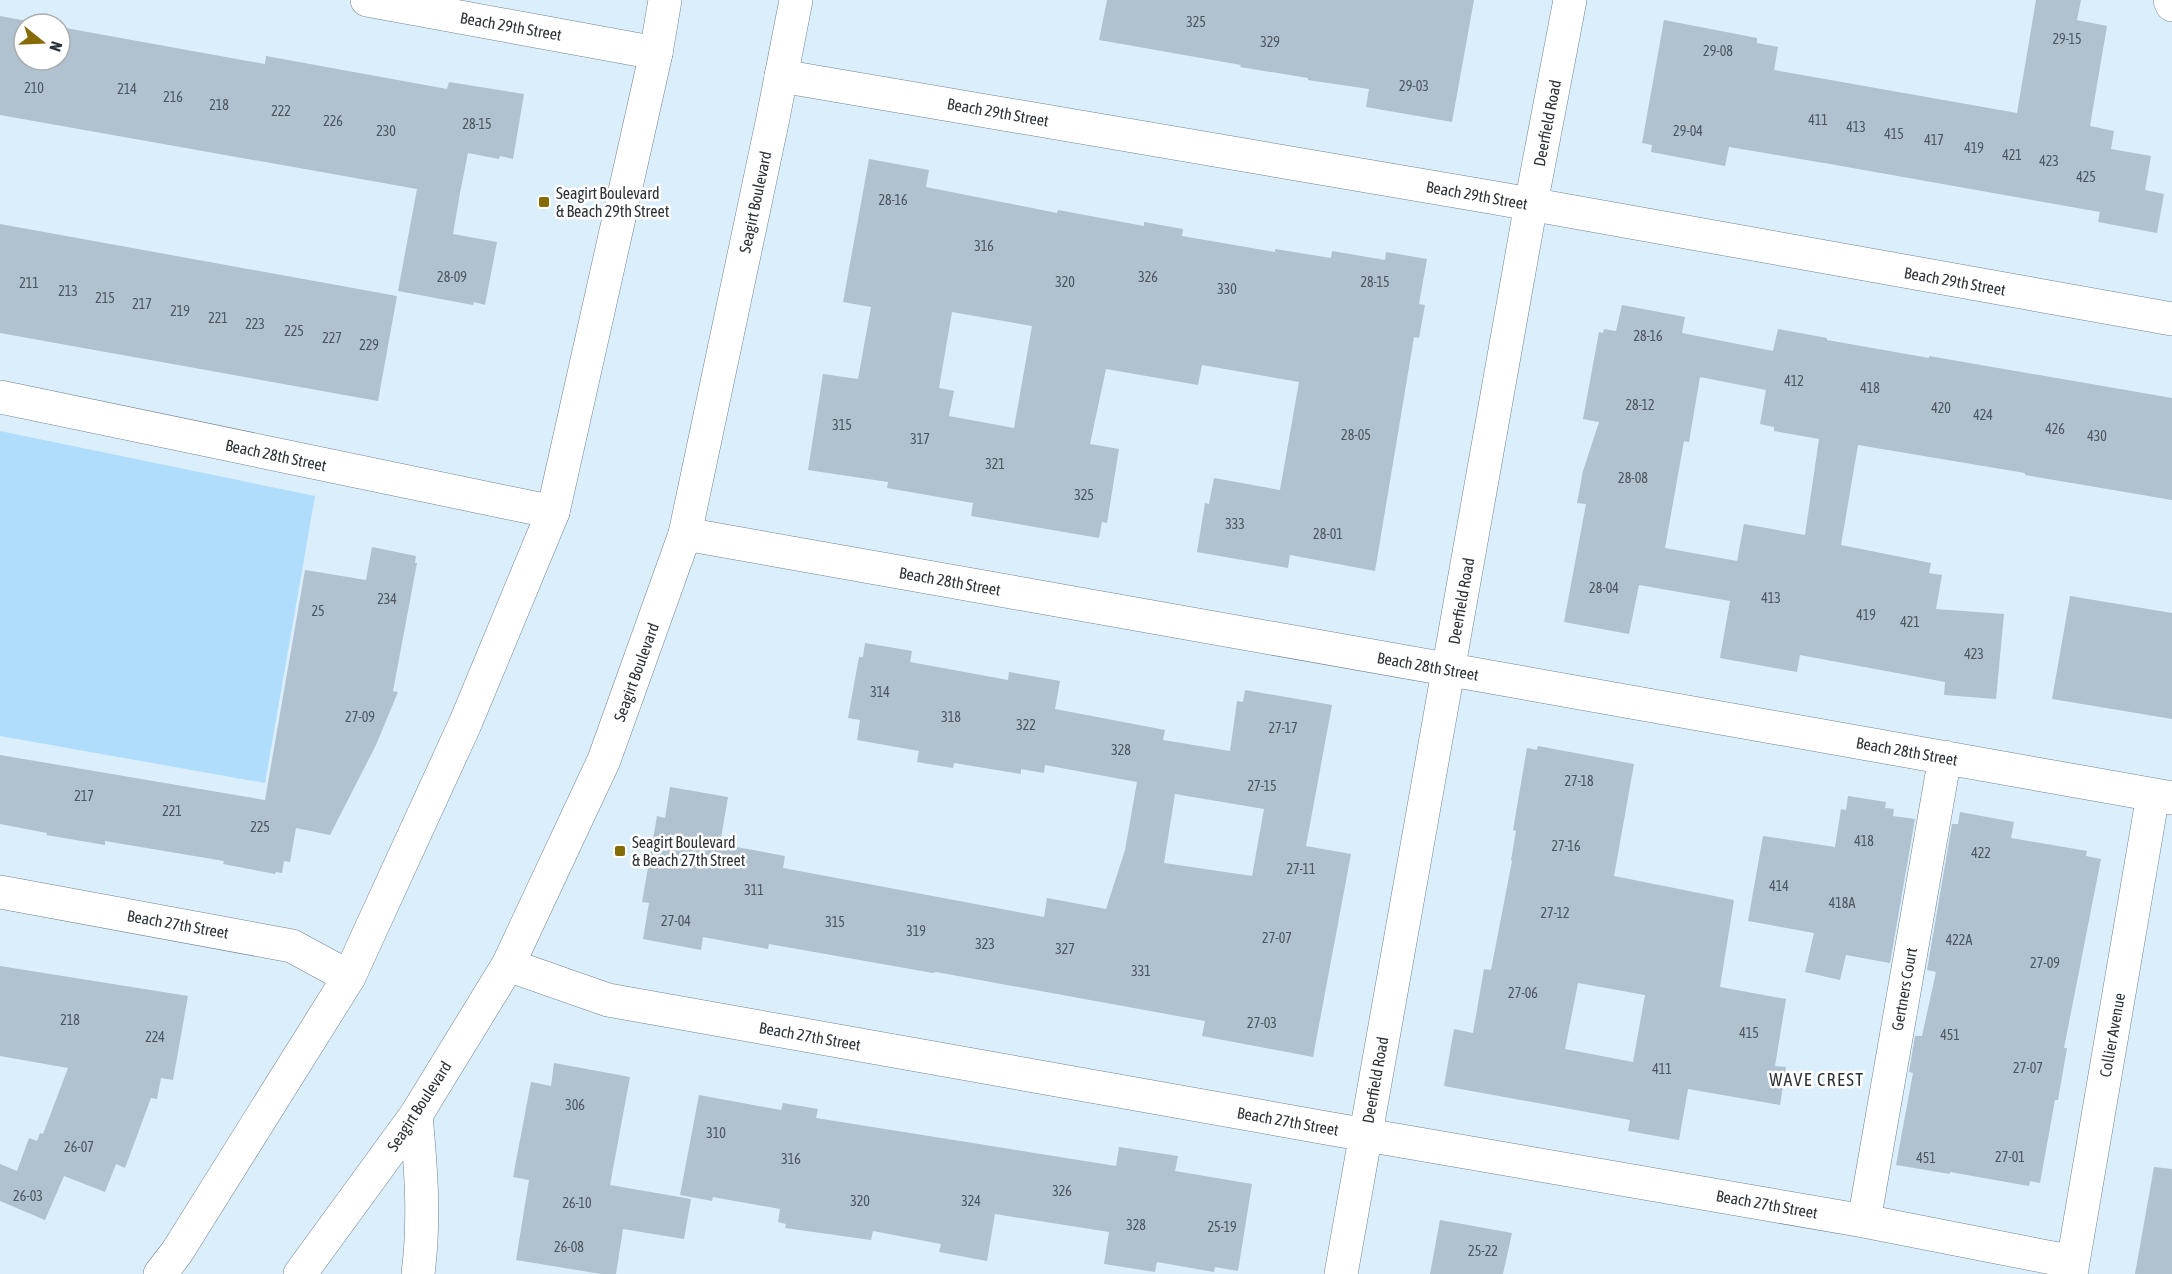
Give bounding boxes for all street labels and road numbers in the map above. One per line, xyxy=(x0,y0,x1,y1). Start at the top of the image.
street label: Beach 29th Street xyxy=(459,8,564,44)
street label: Deerfield Road xyxy=(1530,78,1564,168)
street label: Beach 29th Street xyxy=(946,94,1051,130)
street label: Seagirt Boulevard xyxy=(735,149,776,255)
street label: Beach 29th Street xyxy=(1425,177,1530,213)
street label: Beach 29th Street xyxy=(1903,263,2008,299)
street label: Beach 28th Street xyxy=(224,436,329,475)
street label: Deerfield Road xyxy=(1445,556,1477,646)
street label: Beach 28th Street xyxy=(898,563,1003,599)
street label: Seagirt Boulevard xyxy=(610,620,663,724)
street label: Beach 28th Street xyxy=(1376,648,1481,684)
street label: Beach 28th Street xyxy=(1855,733,1960,769)
street label: Beach 27th Street xyxy=(126,906,231,942)
street label: Gertners Court xyxy=(1888,946,1920,1032)
street label: Collier Avenue xyxy=(2096,991,2128,1079)
street label: Beach 27th Street xyxy=(758,1018,863,1054)
street label: Deerfield Road xyxy=(1359,1035,1391,1125)
street label: Seagirt Boulevard xyxy=(383,1058,456,1155)
street label: Beach 27th Street xyxy=(1236,1103,1341,1139)
street label: Beach 27th Street xyxy=(1715,1186,1820,1222)

